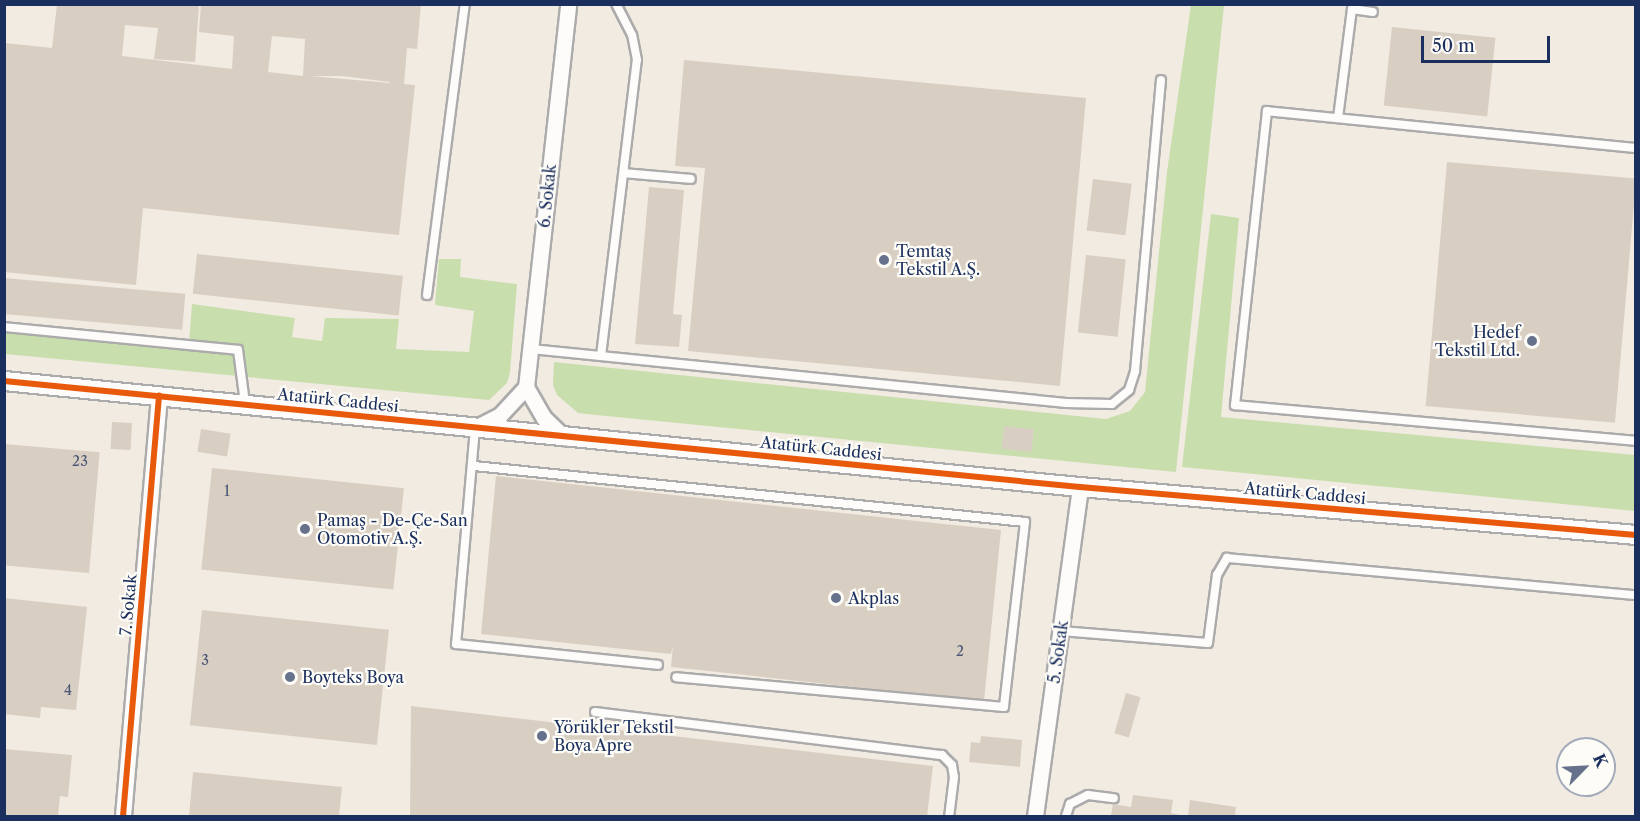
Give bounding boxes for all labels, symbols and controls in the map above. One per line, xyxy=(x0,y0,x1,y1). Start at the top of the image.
scale bar xyxy=(1424,24,1553,62)
text: 50 m xyxy=(1432,35,1475,57)
street label: 6. Sokak xyxy=(534,163,560,229)
place label: Temtaş Tekstil A.Ş. xyxy=(896,241,981,279)
marker: Temtaş Tekstil A.Ş. xyxy=(877,253,891,267)
place label: Hedef Tekstil Ltd. xyxy=(1435,322,1520,360)
marker: Hedef Tekstil Ltd. xyxy=(1525,334,1539,348)
street label: Atatürk Caddesi xyxy=(276,384,400,416)
street label: Atatürk Caddesi xyxy=(759,432,883,464)
house number: 23 xyxy=(72,453,88,469)
street label: Atatürk Caddesi xyxy=(1243,478,1367,508)
house number: 1 xyxy=(224,483,230,499)
place label: Pamaş - De-Çe-San Otomotiv A.Ş. xyxy=(317,510,468,548)
marker: Pamaş - De-Çe-San Otomotiv A.Ş. xyxy=(298,522,312,536)
street label: 7. Sokak xyxy=(116,574,140,636)
place label: Akplas xyxy=(848,588,899,608)
marker: Akplas xyxy=(829,591,843,605)
street label: 5. Sokak xyxy=(1044,619,1072,685)
house number: 2 xyxy=(956,643,964,659)
house number: 3 xyxy=(201,652,209,668)
place label: Boyteks Boya xyxy=(302,667,404,687)
marker: Boyteks Boya xyxy=(283,670,297,684)
house number: 4 xyxy=(64,682,72,698)
place label: Yörükler Tekstil Boya Apre xyxy=(554,717,674,755)
marker: Yörükler Tekstil Boya Apre xyxy=(535,729,549,743)
north arrow xyxy=(1556,737,1616,797)
text: K xyxy=(1589,751,1612,770)

